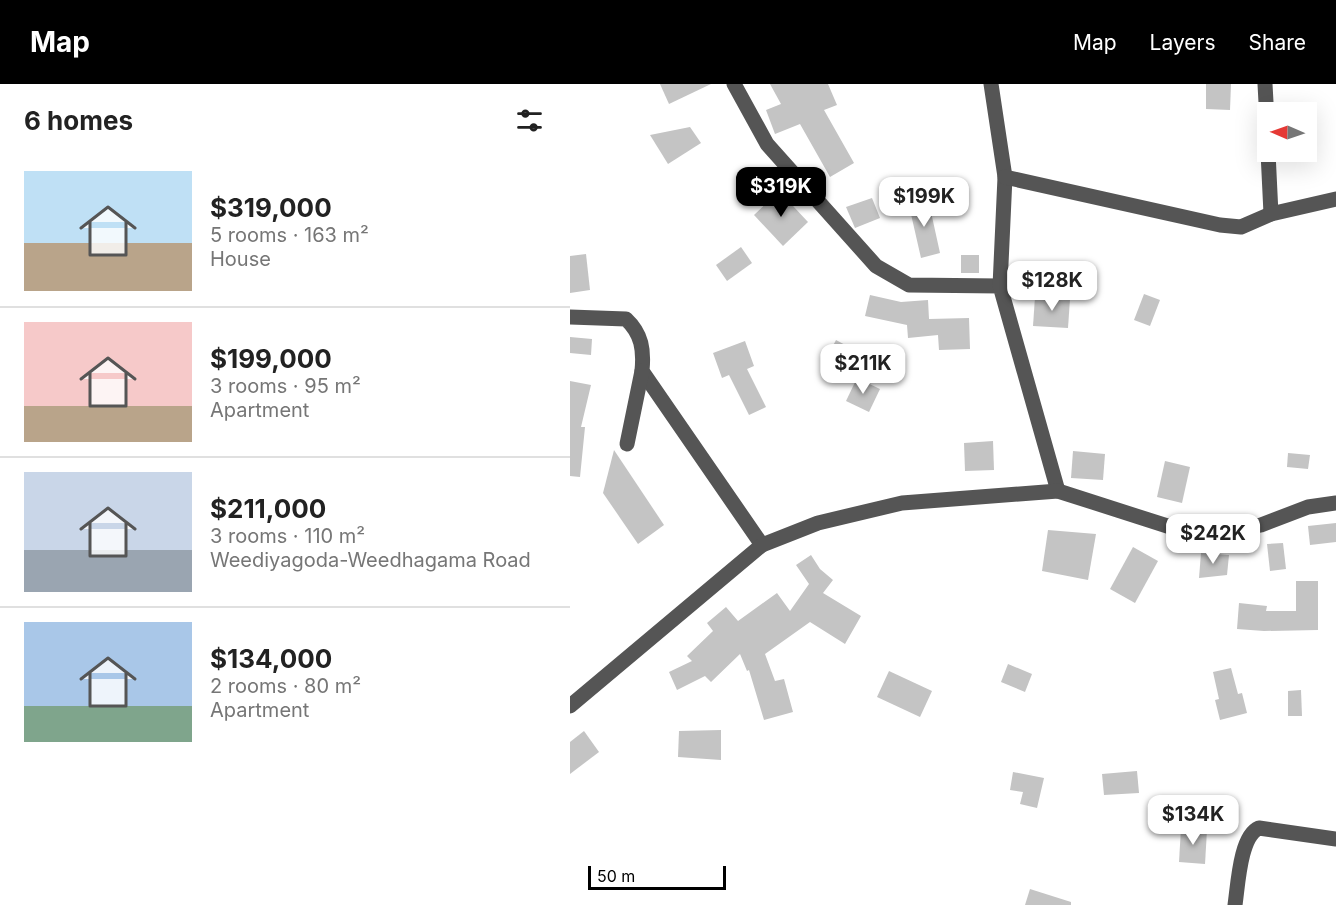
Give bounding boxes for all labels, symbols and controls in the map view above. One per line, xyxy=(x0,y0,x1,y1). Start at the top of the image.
text: Map xyxy=(30,25,90,59)
text: Map xyxy=(1073,30,1117,55)
text: Layers xyxy=(1150,30,1216,55)
text: Share xyxy=(1249,30,1306,55)
north arrow xyxy=(1257,102,1317,162)
map controls xyxy=(1257,102,1317,162)
icon: filters xyxy=(513,104,546,137)
text: 6 homes xyxy=(24,105,133,136)
pin: $319K xyxy=(739,167,823,218)
text: $319K xyxy=(750,174,812,198)
pin: $199K xyxy=(882,177,966,228)
text: $199K xyxy=(893,184,955,208)
text: $319,000 xyxy=(210,192,332,223)
icon: home xyxy=(72,195,144,267)
text: 5 rooms · 163 m² xyxy=(210,223,369,247)
text: House xyxy=(210,247,271,271)
pin: $128K xyxy=(1010,261,1094,312)
text: $128K xyxy=(1021,268,1083,292)
text: $199,000 xyxy=(210,343,332,374)
pin: $211K xyxy=(821,344,905,395)
icon: home xyxy=(72,346,144,418)
text: $211K xyxy=(834,351,892,375)
text: 3 rooms · 95 m² xyxy=(210,374,361,398)
text: Apartment xyxy=(210,398,309,422)
text: $211,000 xyxy=(210,493,326,524)
icon: home xyxy=(72,496,144,568)
pin: $242K xyxy=(1171,514,1255,565)
text: $242K xyxy=(1180,521,1246,545)
text: 3 rooms · 110 m² xyxy=(210,524,365,548)
text: Weediyagoda-Weedhagama Road xyxy=(210,548,531,572)
text: $134,000 xyxy=(210,643,332,674)
icon: home xyxy=(72,646,144,718)
text: 2 rooms · 80 m² xyxy=(210,674,361,698)
text: Apartment xyxy=(210,698,309,722)
pin: $134K xyxy=(1151,795,1235,846)
text: $134K xyxy=(1162,802,1224,826)
scale bar xyxy=(588,863,726,890)
text: 50 m xyxy=(597,866,635,886)

